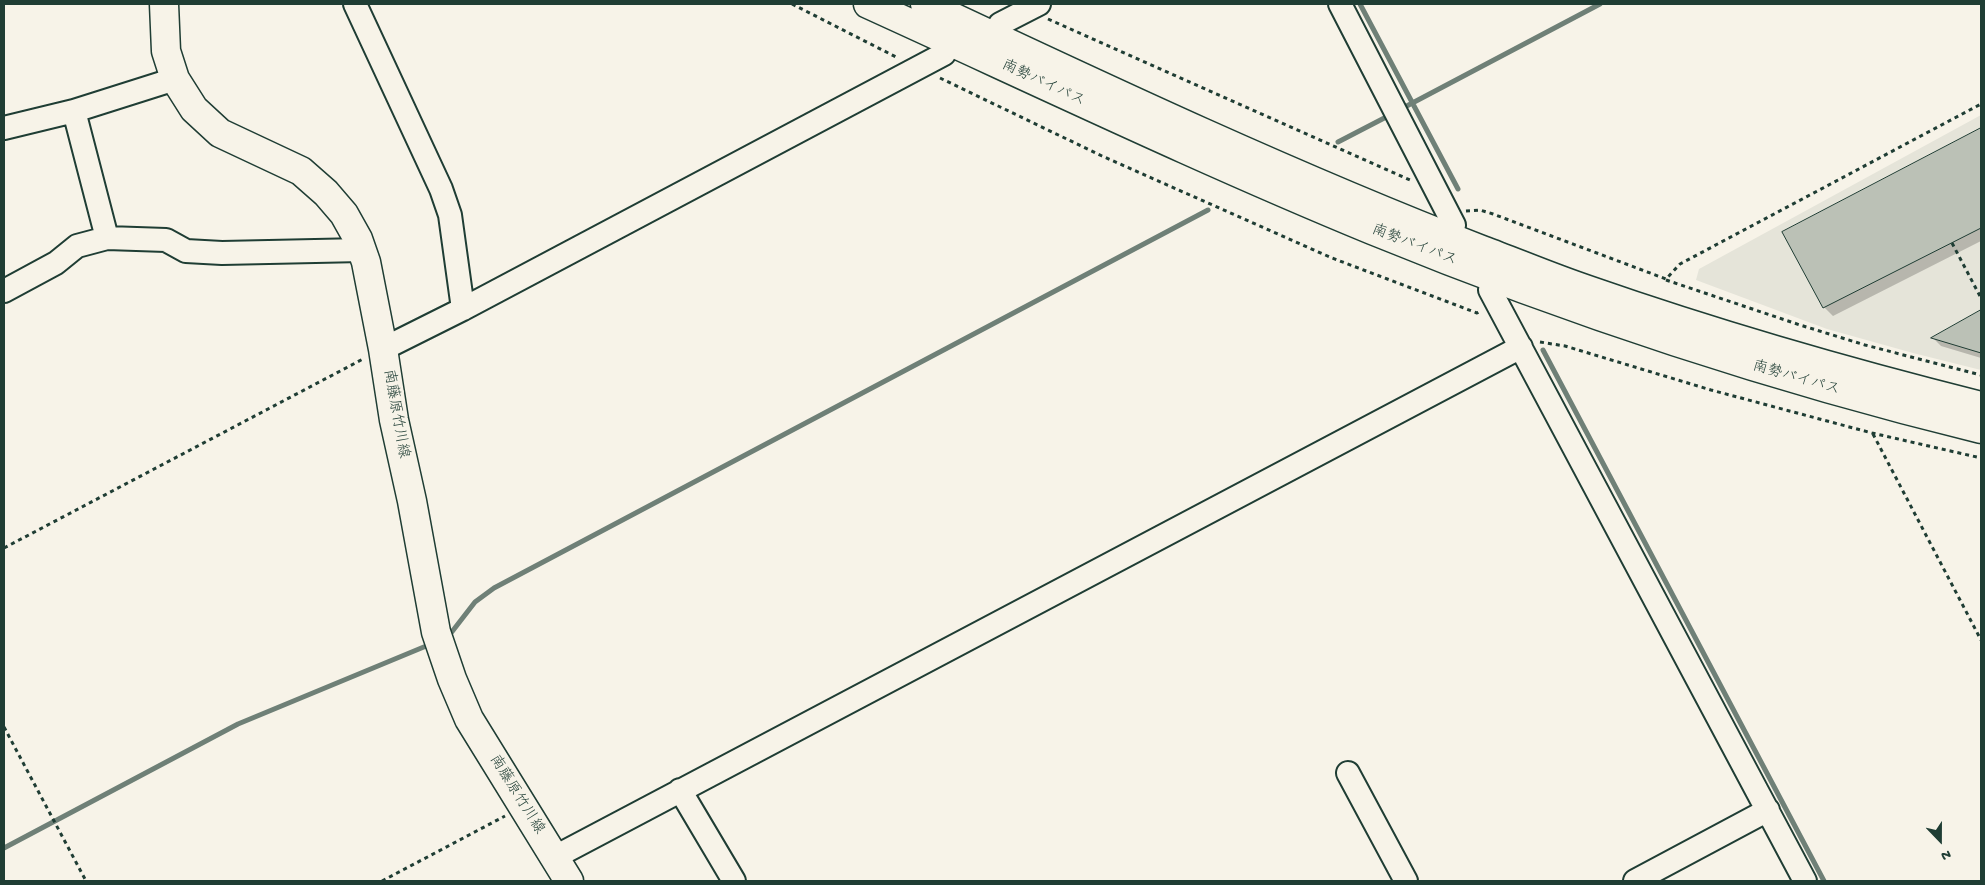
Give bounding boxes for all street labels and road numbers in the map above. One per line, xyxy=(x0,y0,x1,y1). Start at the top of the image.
street label: 南勢バイパス xyxy=(998,57,1088,111)
street label: 南勢バイパス xyxy=(1369,221,1459,271)
street label: 南勢バイパス xyxy=(1750,358,1842,400)
street label: 南藤原竹川線 xyxy=(378,368,412,460)
street label: 南藤原竹川線 xyxy=(485,752,547,838)

